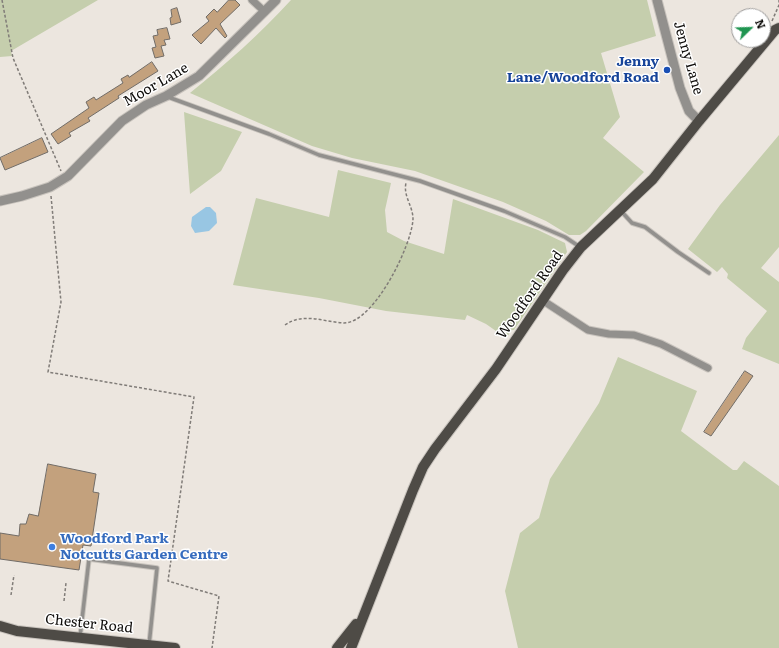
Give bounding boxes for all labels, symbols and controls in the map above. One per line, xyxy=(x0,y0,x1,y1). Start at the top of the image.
north arrow xyxy=(731,8,771,48)
text: N xyxy=(752,16,770,31)
street label: Jenny Lane xyxy=(670,19,706,97)
place label: Jenny Lane/Woodford Road xyxy=(507,54,659,86)
street label: Moor Lane xyxy=(121,60,191,110)
marker: Jenny Lane/Woodford Road xyxy=(662,65,672,75)
street label: Woodford Road xyxy=(493,248,567,342)
place label: Woodford Park Notcutts Garden Centre xyxy=(60,531,228,564)
marker: Woodford Park Notcutts Garden Centre xyxy=(47,542,57,552)
street label: Chester Road xyxy=(44,611,134,637)

